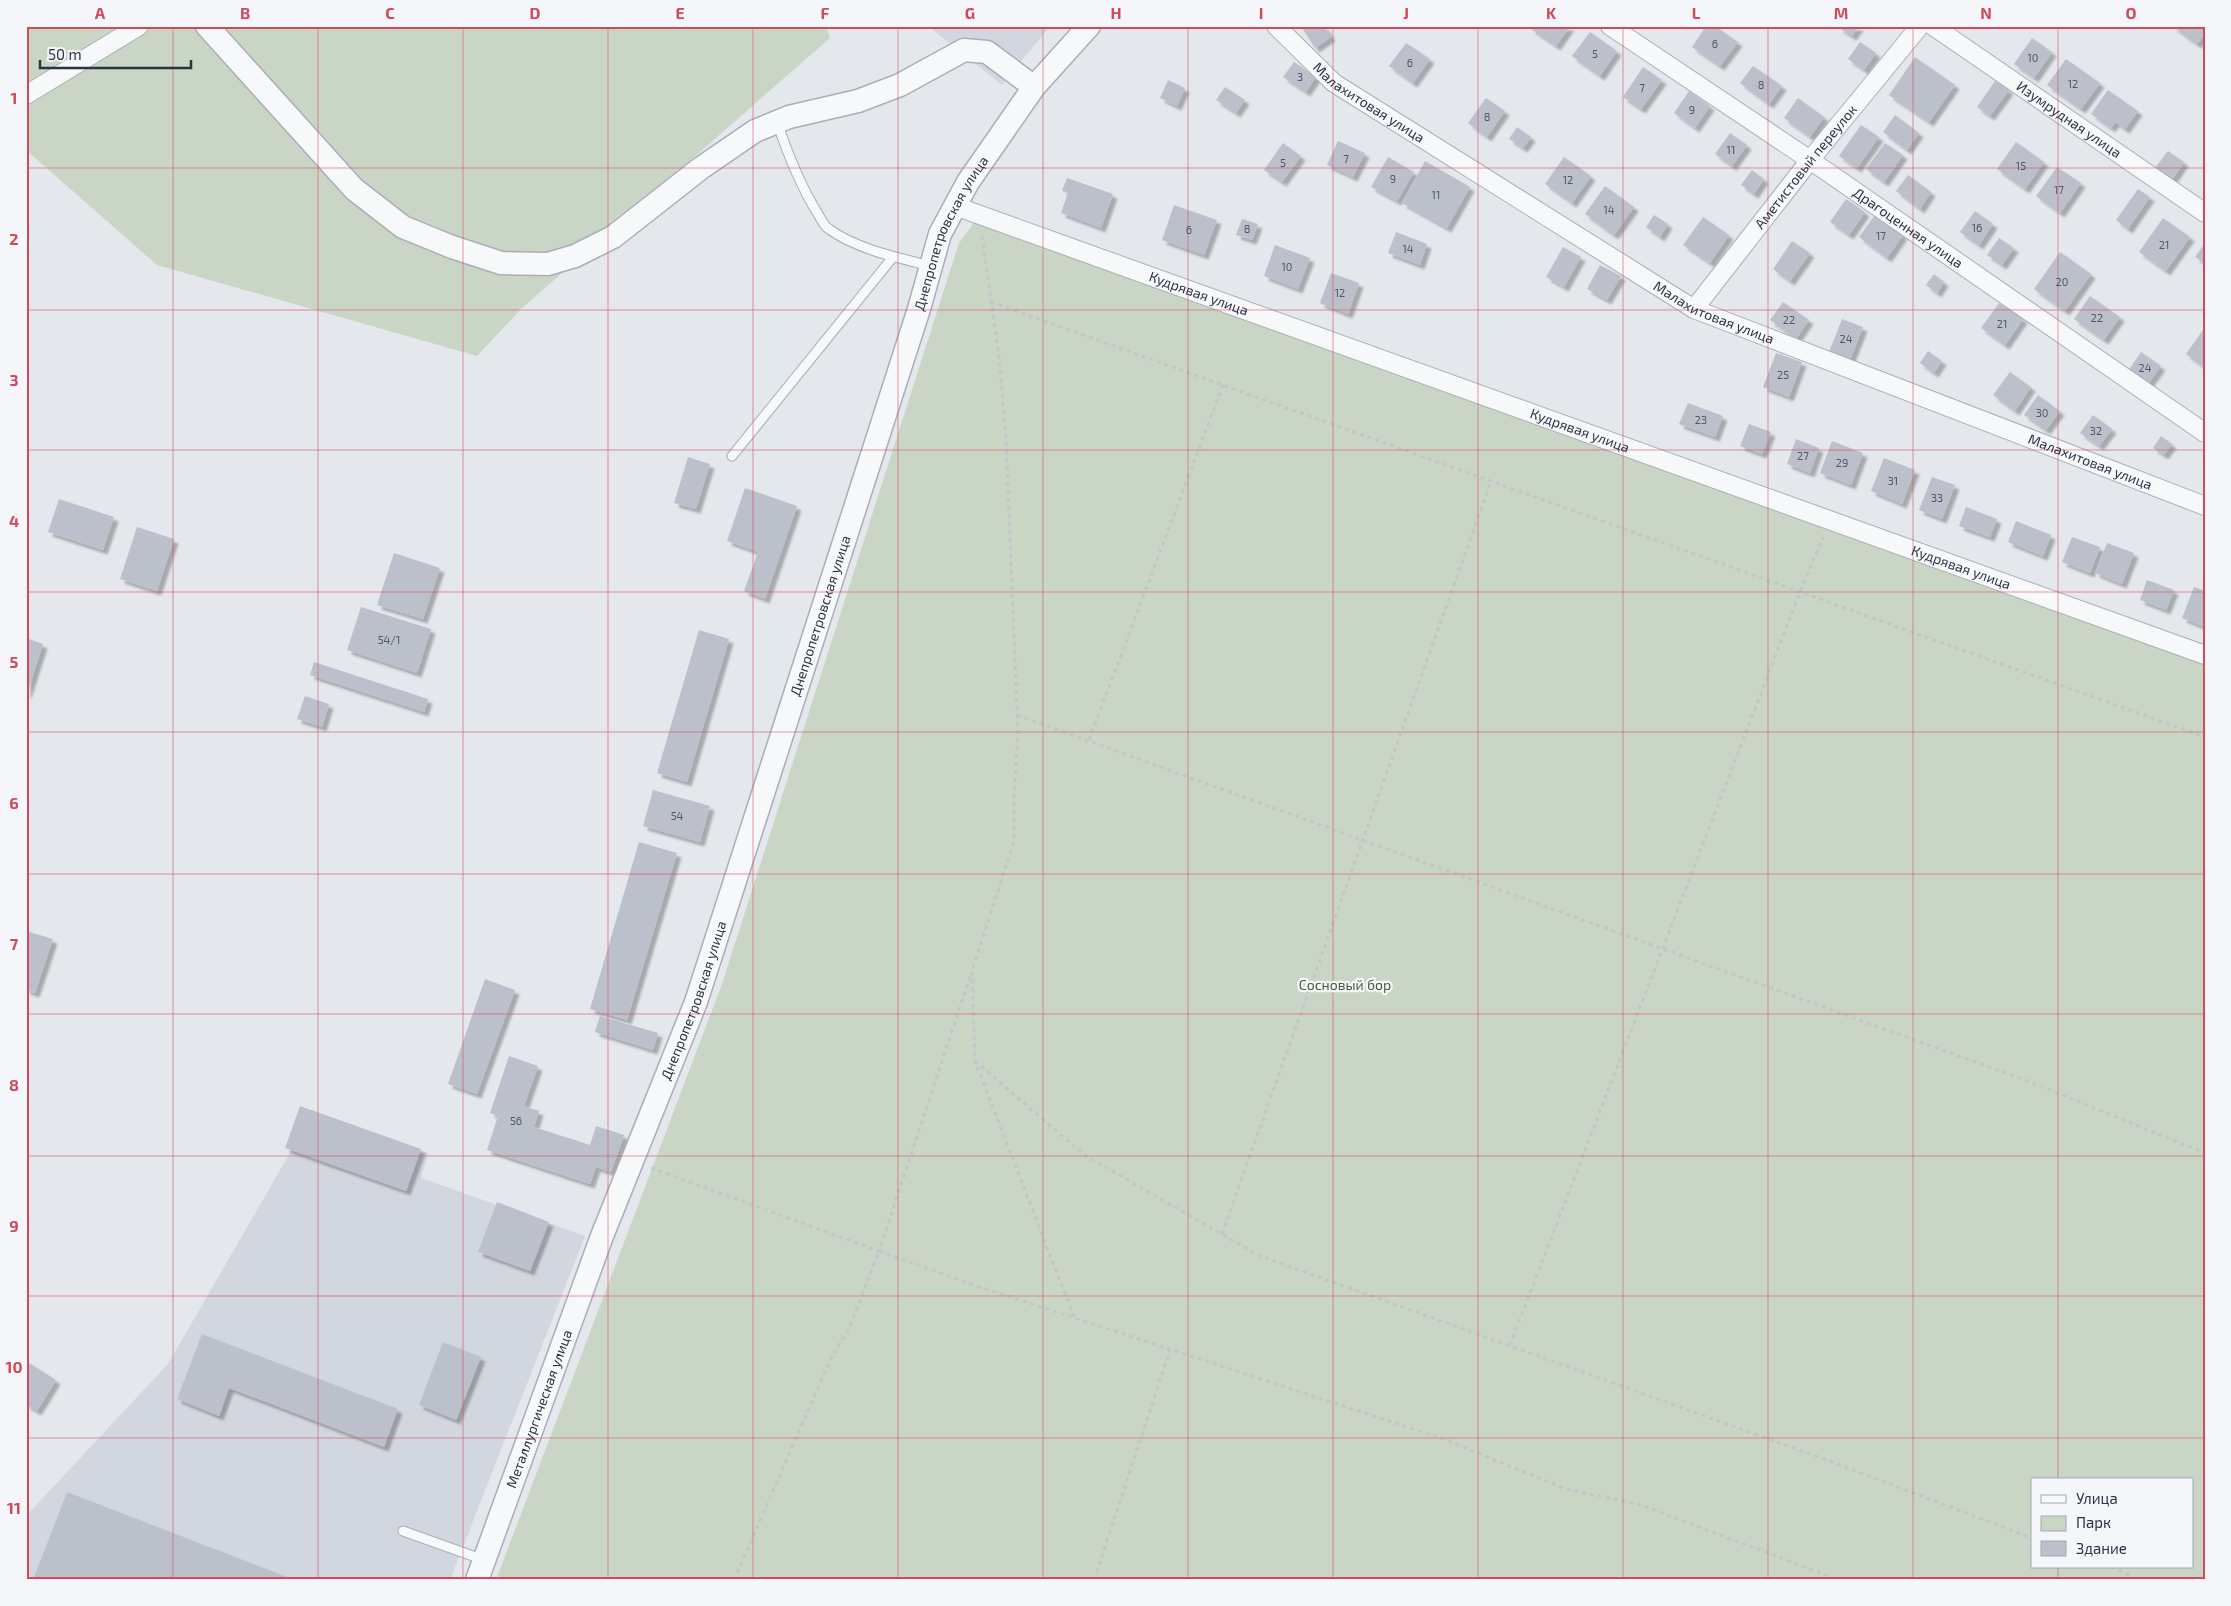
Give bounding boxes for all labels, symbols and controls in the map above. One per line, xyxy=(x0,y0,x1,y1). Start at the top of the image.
text: A xyxy=(95,3,106,22)
text: B xyxy=(240,3,250,22)
text: C xyxy=(385,3,395,22)
text: D xyxy=(530,3,541,22)
text: E xyxy=(675,3,685,22)
text: F xyxy=(821,3,830,22)
text: G xyxy=(965,3,975,22)
text: H xyxy=(1110,3,1122,22)
text: I xyxy=(1259,3,1263,22)
text: J xyxy=(1403,3,1409,22)
text: K xyxy=(1546,3,1557,22)
text: L xyxy=(1692,3,1701,22)
text: M xyxy=(1834,3,1848,22)
text: N xyxy=(1980,3,1992,22)
text: O xyxy=(2125,3,2137,22)
house number: 6 xyxy=(1712,37,1718,50)
scale bar xyxy=(40,38,191,70)
text: 50 m xyxy=(48,45,82,63)
house number: 5 xyxy=(1592,47,1598,60)
house number: 10 xyxy=(2027,51,2039,64)
house number: 6 xyxy=(1407,56,1413,69)
street label: Малахитовая улица xyxy=(1310,58,1428,146)
house number: 3 xyxy=(1297,70,1303,83)
street label: Изумрудная улица xyxy=(2014,77,2125,161)
house number: 12 xyxy=(2068,77,2078,90)
house number: 8 xyxy=(1758,78,1764,91)
house number: 7 xyxy=(1639,81,1645,94)
text: 1 xyxy=(11,88,17,107)
street label: Аметистовый переулок xyxy=(1751,100,1860,232)
house number: 9 xyxy=(1689,103,1695,116)
house number: 8 xyxy=(1484,110,1490,123)
house number: 11 xyxy=(1727,143,1735,156)
street label: Днепропетровская улица xyxy=(910,152,992,312)
house number: 7 xyxy=(1343,152,1349,165)
house number: 5 xyxy=(1280,156,1286,169)
house number: 15 xyxy=(2016,159,2026,172)
house number: 9 xyxy=(1390,172,1396,185)
house number: 12 xyxy=(1563,173,1573,186)
house number: 17 xyxy=(2054,183,2064,196)
street label: Драгоценная улица xyxy=(1850,184,1967,271)
house number: 11 xyxy=(1432,188,1440,201)
house number: 14 xyxy=(1603,203,1615,216)
house number: 16 xyxy=(1972,221,1982,234)
house number: 8 xyxy=(1244,222,1250,235)
house number: 6 xyxy=(1186,223,1192,236)
text: 2 xyxy=(9,229,19,248)
house number: 17 xyxy=(1876,229,1886,242)
house number: 21 xyxy=(2159,238,2169,251)
house number: 14 xyxy=(1402,242,1414,255)
house number: 10 xyxy=(1281,260,1293,273)
street label: Кудрявая улица xyxy=(1147,267,1251,319)
house number: 20 xyxy=(2056,275,2068,288)
street label: Малахитовая улица xyxy=(1651,277,1777,347)
house number: 12 xyxy=(1335,286,1345,299)
house number: 22 xyxy=(2091,311,2103,324)
house number: 22 xyxy=(1783,313,1795,326)
house number: 21 xyxy=(1997,317,2007,330)
house number: 24 xyxy=(1840,332,1853,345)
house number: 24 xyxy=(2139,361,2152,374)
house number: 25 xyxy=(1777,368,1789,381)
text: 3 xyxy=(9,370,19,389)
street label: Кудрявая улица xyxy=(1528,404,1632,456)
house number: 30 xyxy=(2036,406,2048,419)
house number: 23 xyxy=(1695,413,1707,426)
house number: 32 xyxy=(2090,424,2102,437)
street label: Малахитовая улица xyxy=(2026,430,2155,493)
house number: 27 xyxy=(1797,449,1809,462)
house number: 29 xyxy=(1836,456,1848,469)
house number: 31 xyxy=(1888,474,1898,487)
house number: 33 xyxy=(1931,491,1943,504)
text: 4 xyxy=(9,511,19,530)
street label: Днепропетровская улица xyxy=(786,533,854,698)
street label: Кудрявая улица xyxy=(1909,541,2013,593)
house number: 54/1 xyxy=(378,633,400,646)
text: 5 xyxy=(10,652,19,671)
text: 6 xyxy=(9,793,19,812)
house number: 54 xyxy=(671,809,684,822)
street label: Днепропетровская улица xyxy=(657,919,730,1082)
text: 7 xyxy=(10,934,19,953)
park label: Сосновый бор xyxy=(1299,976,1391,993)
text: 8 xyxy=(9,1075,19,1094)
house number: 56 xyxy=(510,1114,522,1127)
text: 9 xyxy=(9,1216,19,1235)
street label: Металлургическая улица xyxy=(502,1327,575,1490)
text: 10 xyxy=(5,1357,23,1376)
legend xyxy=(2031,1478,2194,1568)
text: Улица xyxy=(2076,1489,2118,1507)
text: 11 xyxy=(7,1498,21,1517)
text: Парк xyxy=(2076,1513,2111,1531)
text: Здание xyxy=(2076,1539,2127,1557)

